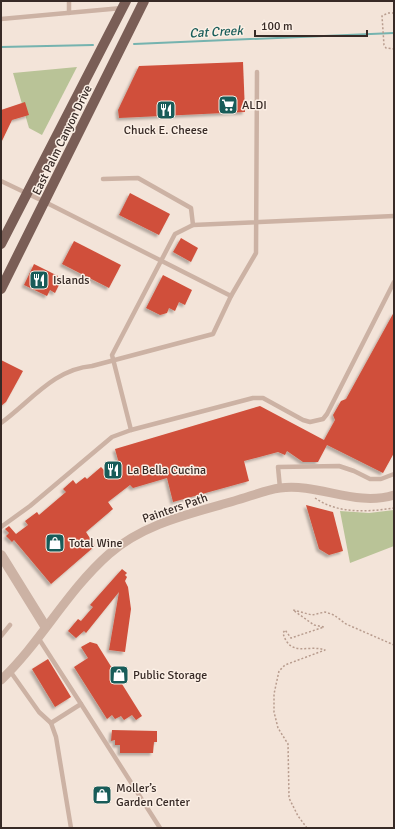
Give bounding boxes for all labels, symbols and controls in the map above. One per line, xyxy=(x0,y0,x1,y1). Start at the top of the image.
scale bar xyxy=(255,12,367,38)
text: 100 m xyxy=(261,19,293,34)
water label: Cat Creek xyxy=(189,23,245,41)
street label: East Palm Canyon Drive xyxy=(29,83,96,198)
supermarket icon: ALDI xyxy=(217,94,239,116)
place label: ALDI xyxy=(242,98,267,113)
restaurant icon: Chuck E. Cheese xyxy=(155,99,177,121)
place label: Chuck E. Cheese xyxy=(124,123,208,138)
restaurant icon: Islands xyxy=(28,269,50,291)
place label: Islands xyxy=(53,273,90,288)
restaurant icon: La Bella Cucina xyxy=(102,459,124,481)
place label: La Bella Cucina xyxy=(127,463,206,478)
street label: Painters Path xyxy=(141,490,210,527)
shop icon: Total Wine xyxy=(44,532,66,554)
place label: Total Wine xyxy=(69,536,123,551)
shop icon: Public Storage xyxy=(108,664,130,686)
place label: Public Storage xyxy=(133,668,207,683)
place label: Moller’s Garden Center xyxy=(116,781,190,810)
shop icon: Moller’s Garden Center xyxy=(91,784,113,806)

